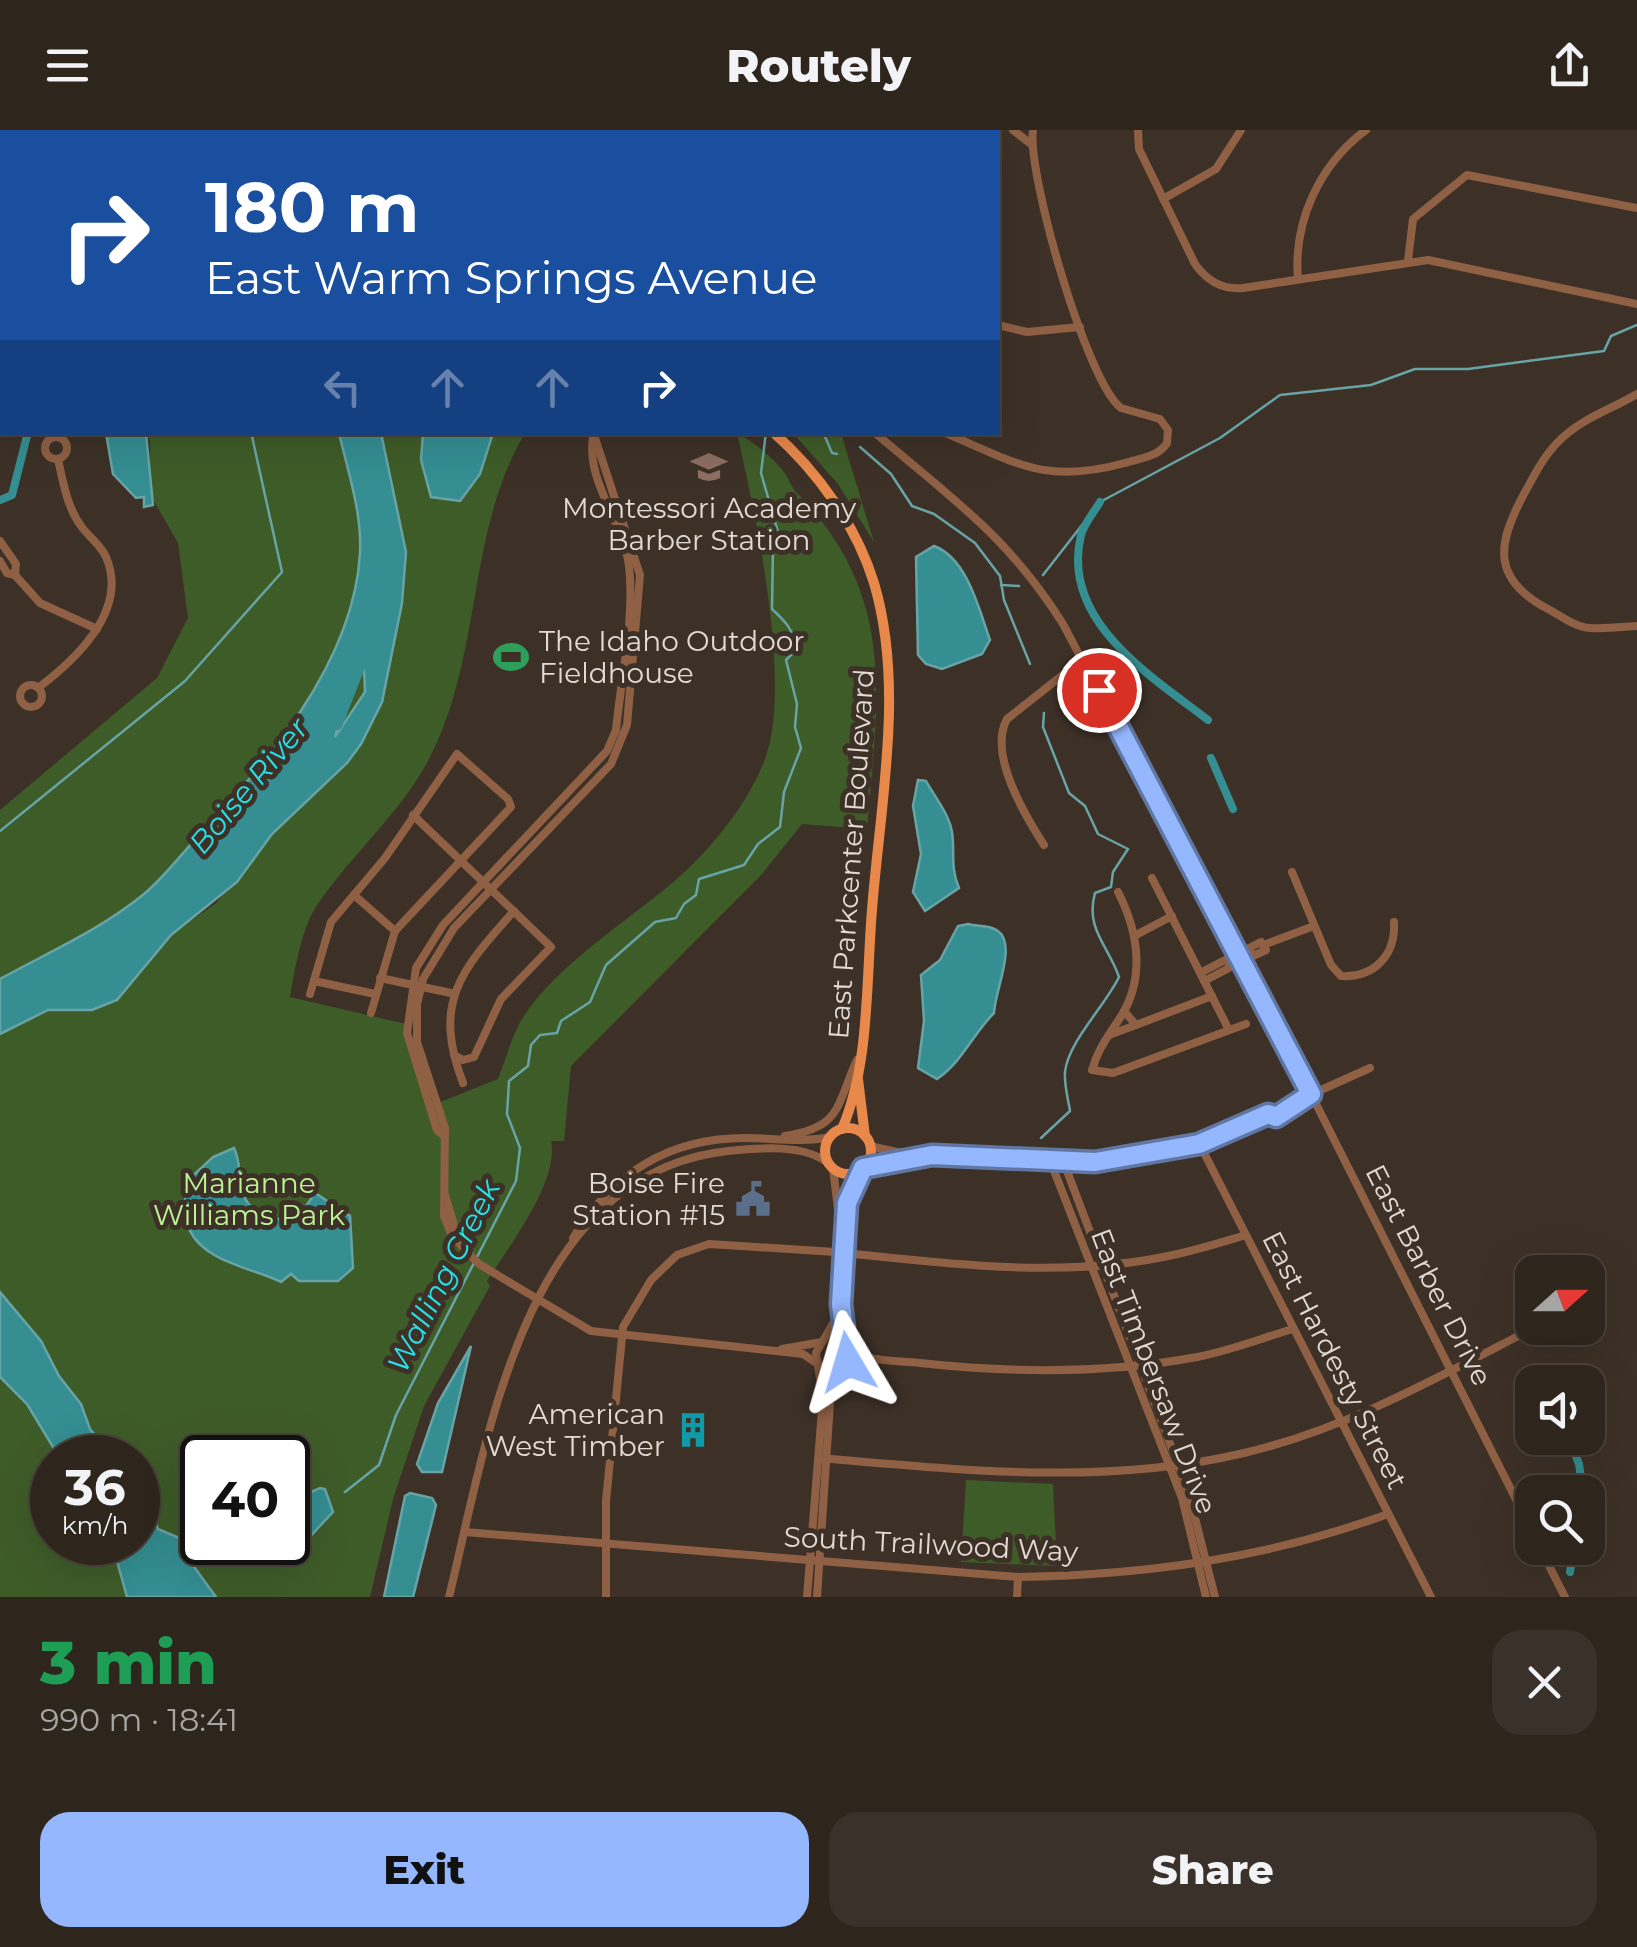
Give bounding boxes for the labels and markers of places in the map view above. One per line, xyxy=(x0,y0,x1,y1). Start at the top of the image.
school or university icon: Montessori Academy Barber Station xyxy=(690,448,728,486)
place label: Montessori Academy Barber Station xyxy=(562,491,857,557)
place label: The Idaho Outdoor Fieldhouse xyxy=(539,624,805,690)
sports icon: The Idaho Outdoor Fieldhouse xyxy=(492,638,530,676)
pin xyxy=(1057,648,1142,733)
place label: Boise Fire Station #15 xyxy=(572,1166,725,1232)
public building icon: Boise Fire Station #15 xyxy=(734,1180,772,1218)
place label: American West Timber xyxy=(486,1397,665,1463)
building icon: American West Timber xyxy=(674,1411,712,1449)

